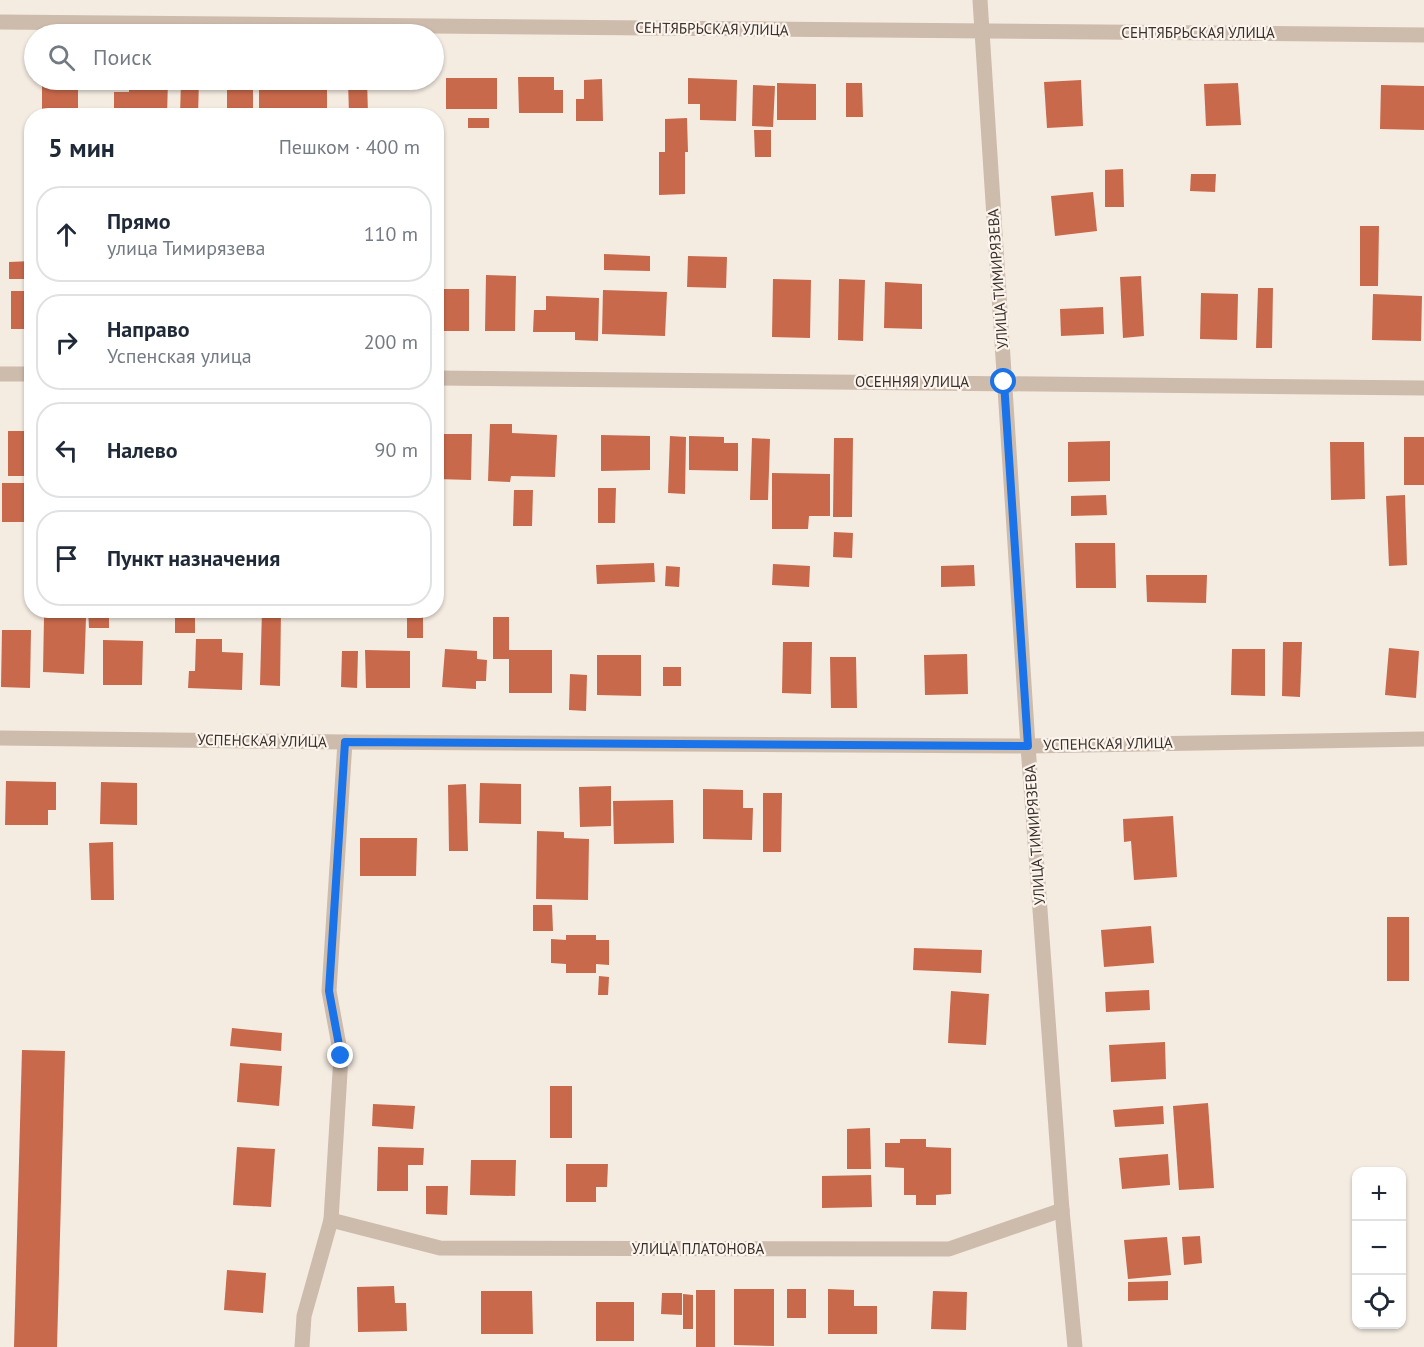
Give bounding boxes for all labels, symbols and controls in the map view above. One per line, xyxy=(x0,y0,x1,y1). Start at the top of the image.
street label: СЕНТЯБРЬСКАЯ УЛИЦА xyxy=(635,18,789,39)
street label: СЕНТЯБРЬСКАЯ УЛИЦА xyxy=(1121,23,1275,42)
search box xyxy=(24,24,444,90)
icon: search xyxy=(45,41,78,74)
text: Поиск xyxy=(93,43,152,71)
text: 5 мин xyxy=(48,131,115,164)
text: Пешком · 400 m xyxy=(279,134,420,160)
text: Прямо xyxy=(107,207,170,235)
street label: УЛИЦА ТИМИРЯЗЕВА xyxy=(983,208,1012,350)
icon: ahead xyxy=(50,218,83,251)
text: 110 m xyxy=(364,221,418,247)
text: улица Тимирязева xyxy=(107,235,265,261)
text: Направо xyxy=(107,315,190,343)
icon: right xyxy=(50,326,83,359)
text: 200 m xyxy=(364,329,418,355)
text: Успенская улица xyxy=(107,343,252,369)
route start xyxy=(990,368,1016,394)
street label: ОСЕННЯЯ УЛИЦА xyxy=(855,372,969,391)
icon: left xyxy=(50,434,83,467)
text: Налево xyxy=(107,436,178,464)
text: 90 m xyxy=(375,437,418,463)
icon: arrive xyxy=(50,542,83,575)
text: Пункт назначения xyxy=(107,544,280,572)
street label: УСПЕНСКАЯ УЛИЦА xyxy=(197,730,327,751)
street label: УСПЕНСКАЯ УЛИЦА xyxy=(1043,733,1173,754)
street label: УЛИЦА ТИМИРЯЗЕВА xyxy=(1020,764,1049,906)
route end xyxy=(327,1042,353,1068)
map controls xyxy=(1352,1167,1406,1329)
button: + xyxy=(1352,1167,1406,1221)
button: − xyxy=(1352,1221,1406,1275)
street label: УЛИЦА ПЛАТОНОВА xyxy=(632,1239,765,1258)
button: locate xyxy=(1352,1275,1406,1329)

